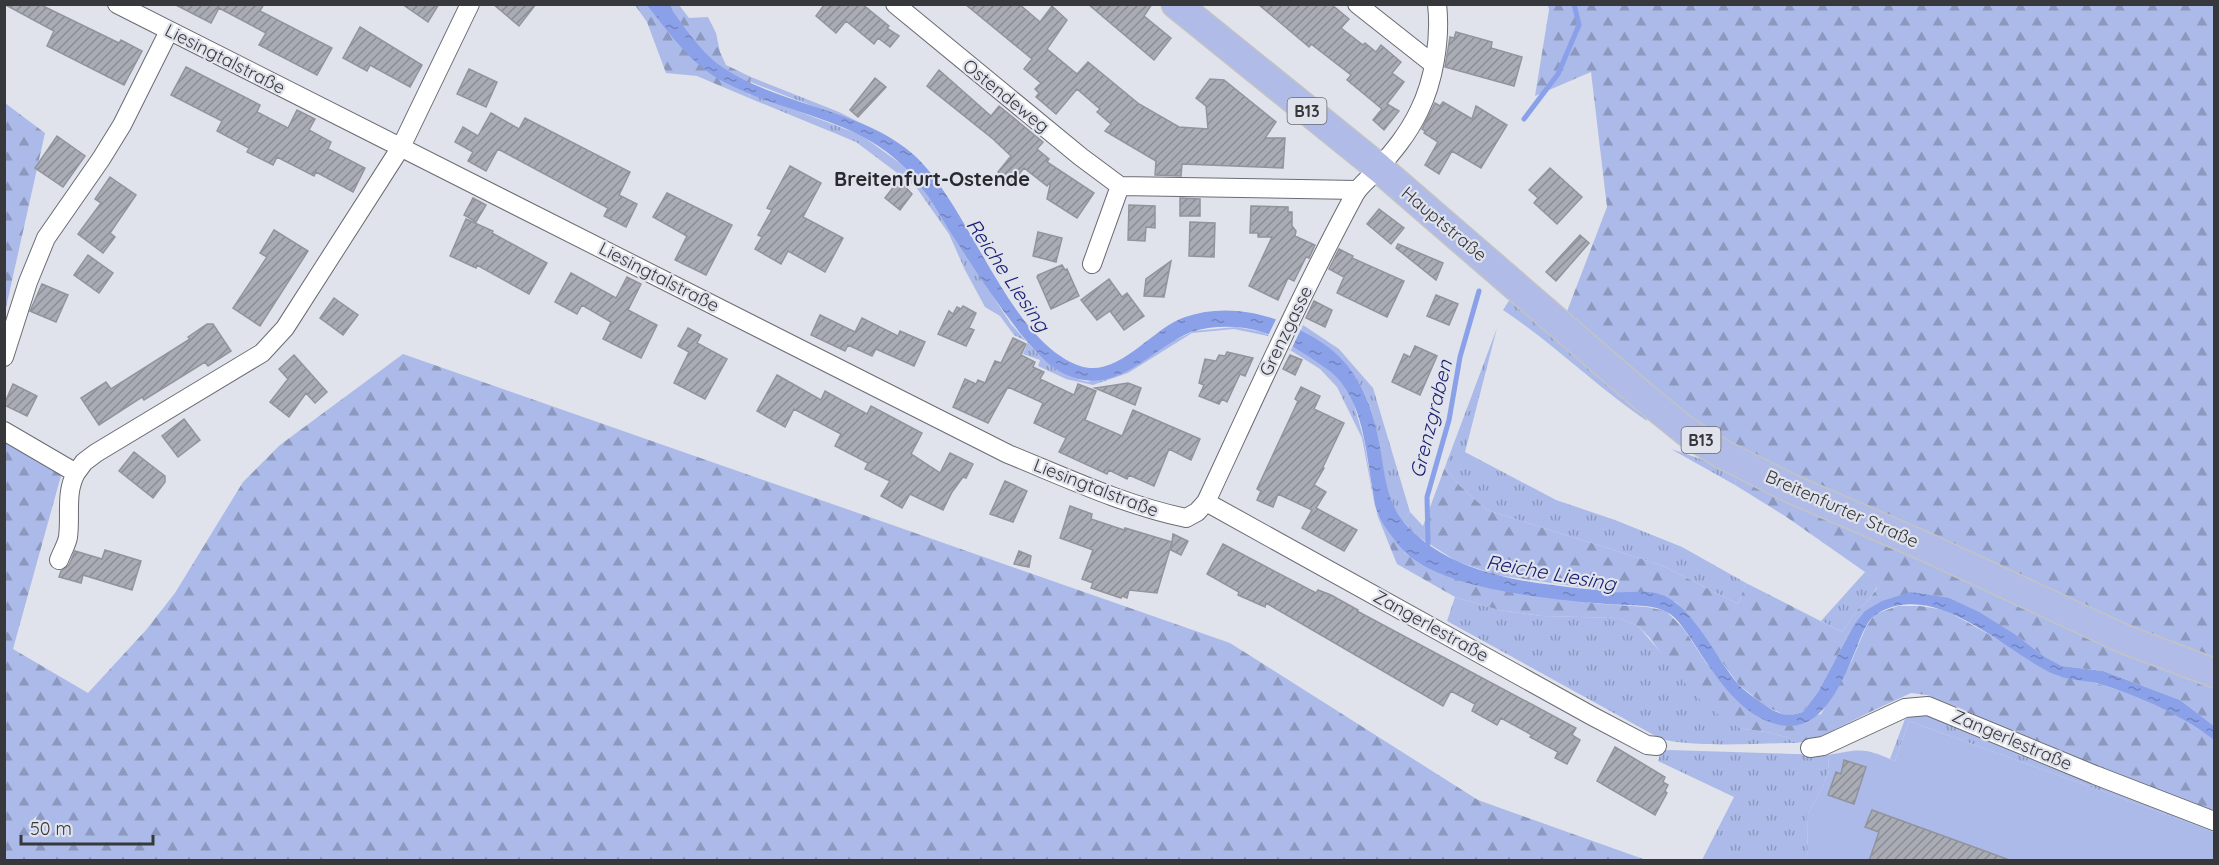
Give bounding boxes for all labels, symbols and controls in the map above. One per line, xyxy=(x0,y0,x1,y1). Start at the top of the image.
street label: Liesingtalstraße xyxy=(161,18,289,99)
street label: Ostendeweg xyxy=(958,54,1054,138)
road number: B13 xyxy=(1288,98,1326,124)
district label: Breitenfurt-Ostende xyxy=(834,166,1030,191)
street label: Hauptstraße xyxy=(1397,181,1492,266)
water label: Reiche Liesing xyxy=(961,213,1056,337)
street label: Liesingtalstraße xyxy=(595,236,723,317)
street label: Grenzgasse xyxy=(1254,282,1317,380)
water label: Grenzgraben xyxy=(1404,357,1457,480)
road number: B13 xyxy=(1682,427,1720,453)
street label: Liesingtalstraße xyxy=(1030,453,1162,522)
street label: Breitenfurter Straße xyxy=(1762,464,1922,553)
water label: Reiche Liesing xyxy=(1484,549,1619,596)
street label: Zangerlestraße xyxy=(1370,584,1493,667)
street label: Zangerlestraße xyxy=(1949,704,2076,775)
scale bar xyxy=(21,808,153,846)
text: 50 m xyxy=(30,817,72,840)

